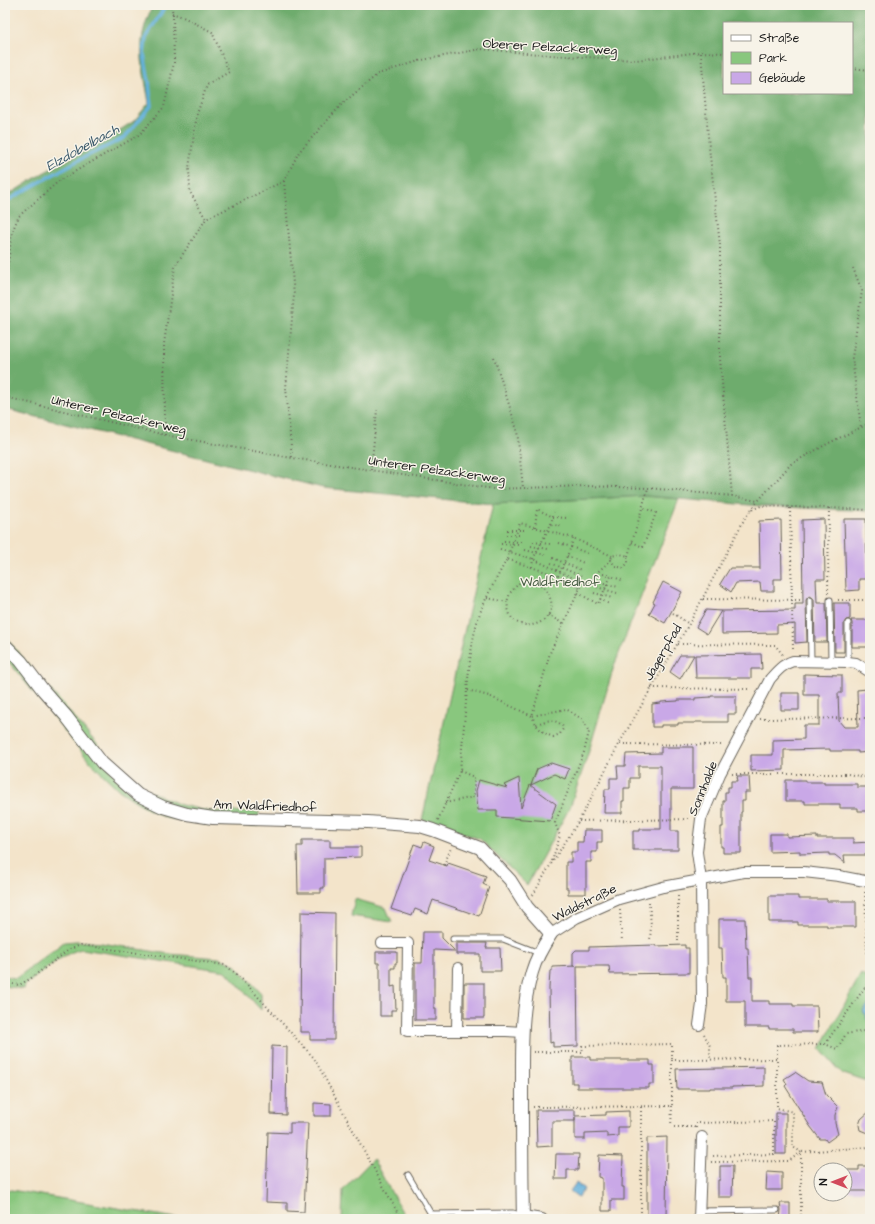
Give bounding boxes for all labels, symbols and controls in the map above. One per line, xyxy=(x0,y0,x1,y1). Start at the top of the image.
legend xyxy=(723,22,853,94)
text: Straße xyxy=(759,30,800,47)
street label: Oberer Pelzackerweg xyxy=(482,34,618,61)
text: Park xyxy=(759,50,787,67)
text: Gebäude xyxy=(759,70,806,87)
water label: Elzdobelbach xyxy=(42,119,124,176)
street label: Unterer Pelzackerweg xyxy=(49,391,188,440)
street label: Unterer Pelzackerweg xyxy=(367,451,507,490)
park label: Waldfriedhof xyxy=(520,573,600,591)
street label: Jägerpfad xyxy=(639,621,687,685)
street label: Sonnhalde xyxy=(684,758,722,818)
street label: Am Waldfriedhof xyxy=(213,795,317,817)
street label: Waldstraße xyxy=(549,880,620,926)
north arrow xyxy=(813,1162,853,1202)
text: N xyxy=(816,1178,831,1185)

